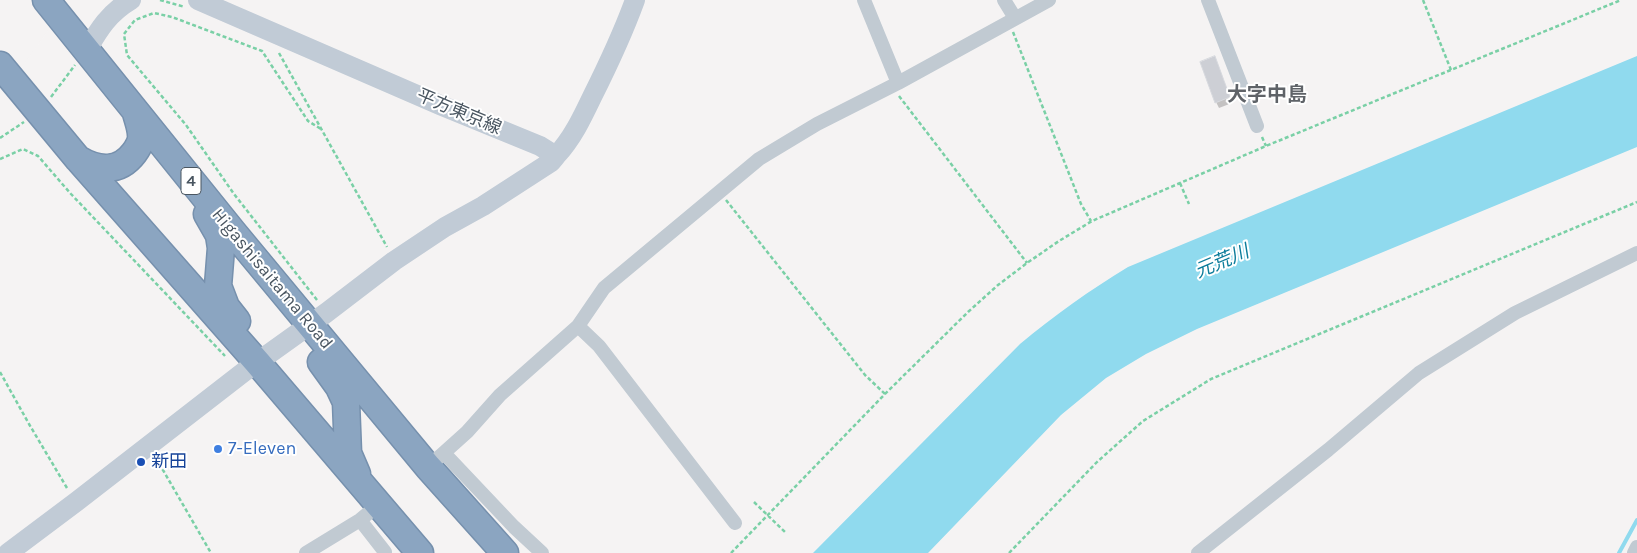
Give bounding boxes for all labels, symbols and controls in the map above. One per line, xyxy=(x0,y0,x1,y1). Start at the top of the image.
district label: 大字中島 xyxy=(1227,83,1307,107)
street label: 平方東京線 xyxy=(413,84,505,140)
road number: 4 xyxy=(181,168,201,195)
street label: Higashisaitama Road xyxy=(207,204,337,354)
water label: 元荒川 xyxy=(1191,240,1253,284)
place label: 7-Eleven xyxy=(228,438,296,460)
marker: 7-Eleven xyxy=(212,443,224,455)
place label: 新田 xyxy=(151,451,187,473)
marker: 新田 xyxy=(135,456,147,468)

